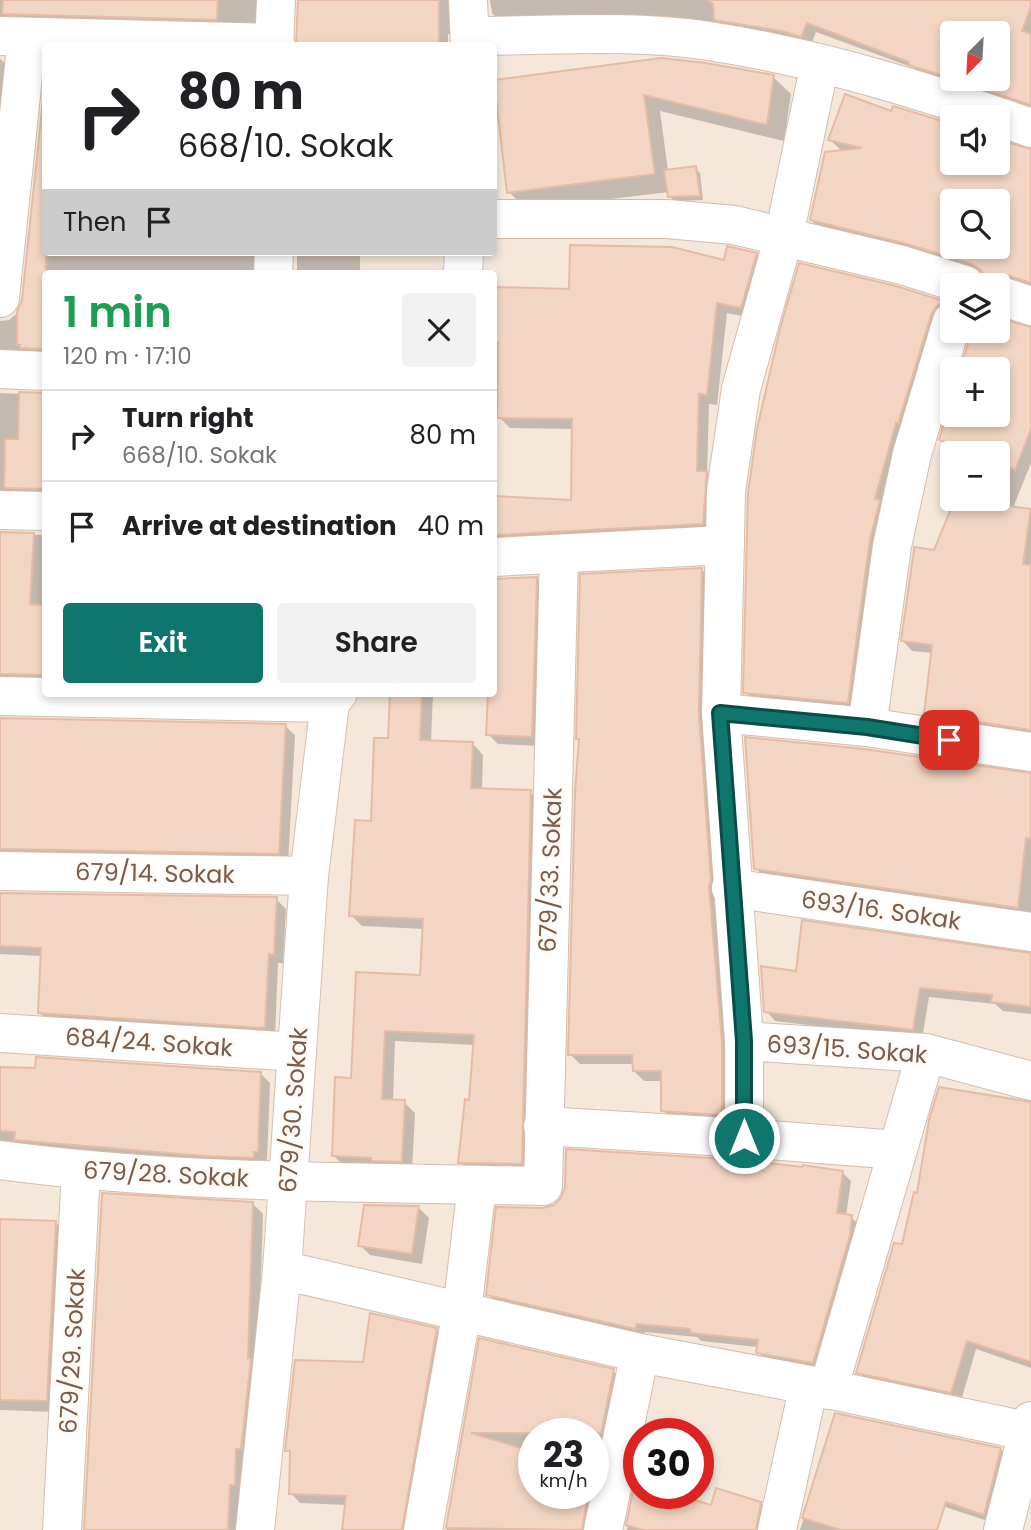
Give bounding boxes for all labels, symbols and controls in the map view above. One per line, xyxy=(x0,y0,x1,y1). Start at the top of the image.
north arrow xyxy=(940,21,1010,91)
map controls xyxy=(940,21,1010,511)
text: 80 m xyxy=(178,58,304,126)
icon: right xyxy=(63,70,154,161)
button: sound xyxy=(940,105,1010,175)
text: 668/10. Sokak xyxy=(178,123,394,168)
button: search xyxy=(940,189,1010,259)
icon: arrive xyxy=(140,203,178,241)
text: Then xyxy=(63,204,126,240)
button: layers xyxy=(940,273,1010,343)
text: 1 min xyxy=(63,283,172,342)
button: close xyxy=(402,293,476,367)
text: 120 m · 17:10 xyxy=(63,340,192,372)
button: + xyxy=(940,357,1010,427)
text: Turn right xyxy=(122,400,254,436)
icon: right xyxy=(63,417,101,455)
text: 80 m xyxy=(410,417,476,453)
text: 668/10. Sokak xyxy=(122,439,277,471)
button: − xyxy=(940,441,1010,511)
icon: arrive xyxy=(63,508,101,546)
text: Arrive at destination xyxy=(122,508,397,544)
text: 40 m xyxy=(418,508,484,544)
button: Exit xyxy=(63,603,263,683)
button: Share xyxy=(277,603,476,683)
pin xyxy=(919,710,979,770)
icon: arrive xyxy=(930,721,968,759)
street label: 679/33. Sokak xyxy=(531,786,569,953)
street label: 679/14. Sokak xyxy=(75,855,236,891)
street label: 693/16. Sokak xyxy=(799,882,963,938)
street label: 684/24. Sokak xyxy=(64,1020,234,1064)
street label: 679/30. Sokak xyxy=(271,1025,315,1194)
street label: 693/15. Sokak xyxy=(766,1027,929,1071)
position arrow xyxy=(707,1101,781,1175)
street label: 679/28. Sokak xyxy=(82,1153,250,1195)
street label: 679/29. Sokak xyxy=(51,1267,93,1435)
speed limit sign: 30 xyxy=(623,1418,714,1509)
text: 23 xyxy=(543,1430,584,1479)
text: km/h xyxy=(540,1468,587,1493)

